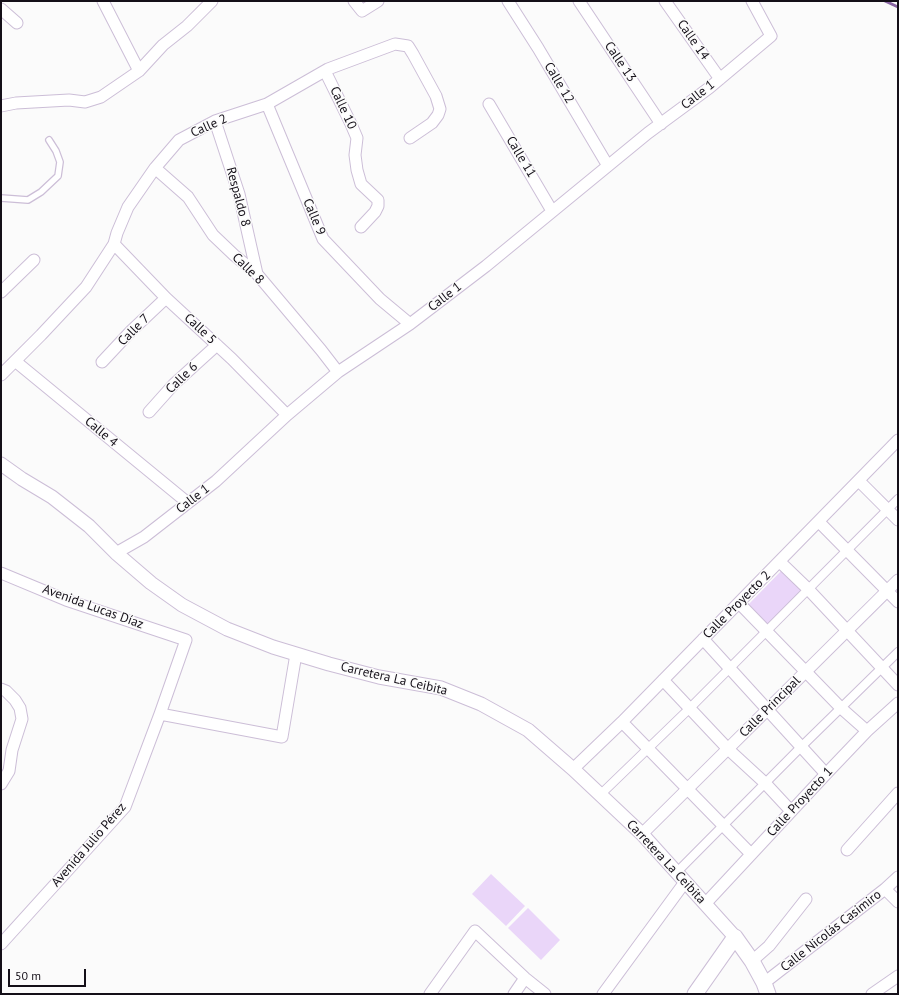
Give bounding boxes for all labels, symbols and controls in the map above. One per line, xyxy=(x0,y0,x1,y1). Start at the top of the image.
street label: Calle 14 xyxy=(674,17,712,63)
street label: Calle 13 xyxy=(601,39,639,85)
street label: Calle 12 xyxy=(541,59,577,107)
street label: Calle 1 xyxy=(678,77,718,113)
street label: Calle 10 xyxy=(326,84,360,132)
street label: Calle 2 xyxy=(188,111,230,141)
street label: Calle 11 xyxy=(503,133,539,181)
street label: Respaldo 8 xyxy=(223,166,253,228)
street label: Calle 9 xyxy=(299,196,329,238)
street label: Calle 8 xyxy=(229,250,267,288)
street label: Calle 1 xyxy=(425,279,465,315)
street label: Calle 5 xyxy=(181,310,219,348)
street label: Calle 7 xyxy=(115,311,153,349)
street label: Calle 6 xyxy=(163,359,201,397)
street label: Calle 4 xyxy=(81,414,121,450)
street label: Calle 1 xyxy=(173,481,213,517)
street label: Calle Proyecto 2 xyxy=(700,568,774,642)
street label: Avenida Lucas Díaz xyxy=(40,581,146,633)
street label: Carretera La Ceibita xyxy=(339,659,449,699)
street label: Calle Principal xyxy=(736,673,804,741)
street label: Calle Proyecto 1 xyxy=(764,764,836,840)
street label: Avenida Julio Pérez xyxy=(48,800,130,890)
street label: Carretera La Ceibita xyxy=(623,817,709,907)
street label: Calle Nicolás Casimiro xyxy=(778,887,884,975)
scale bar xyxy=(10,961,88,987)
text: 50 m xyxy=(15,968,41,983)

